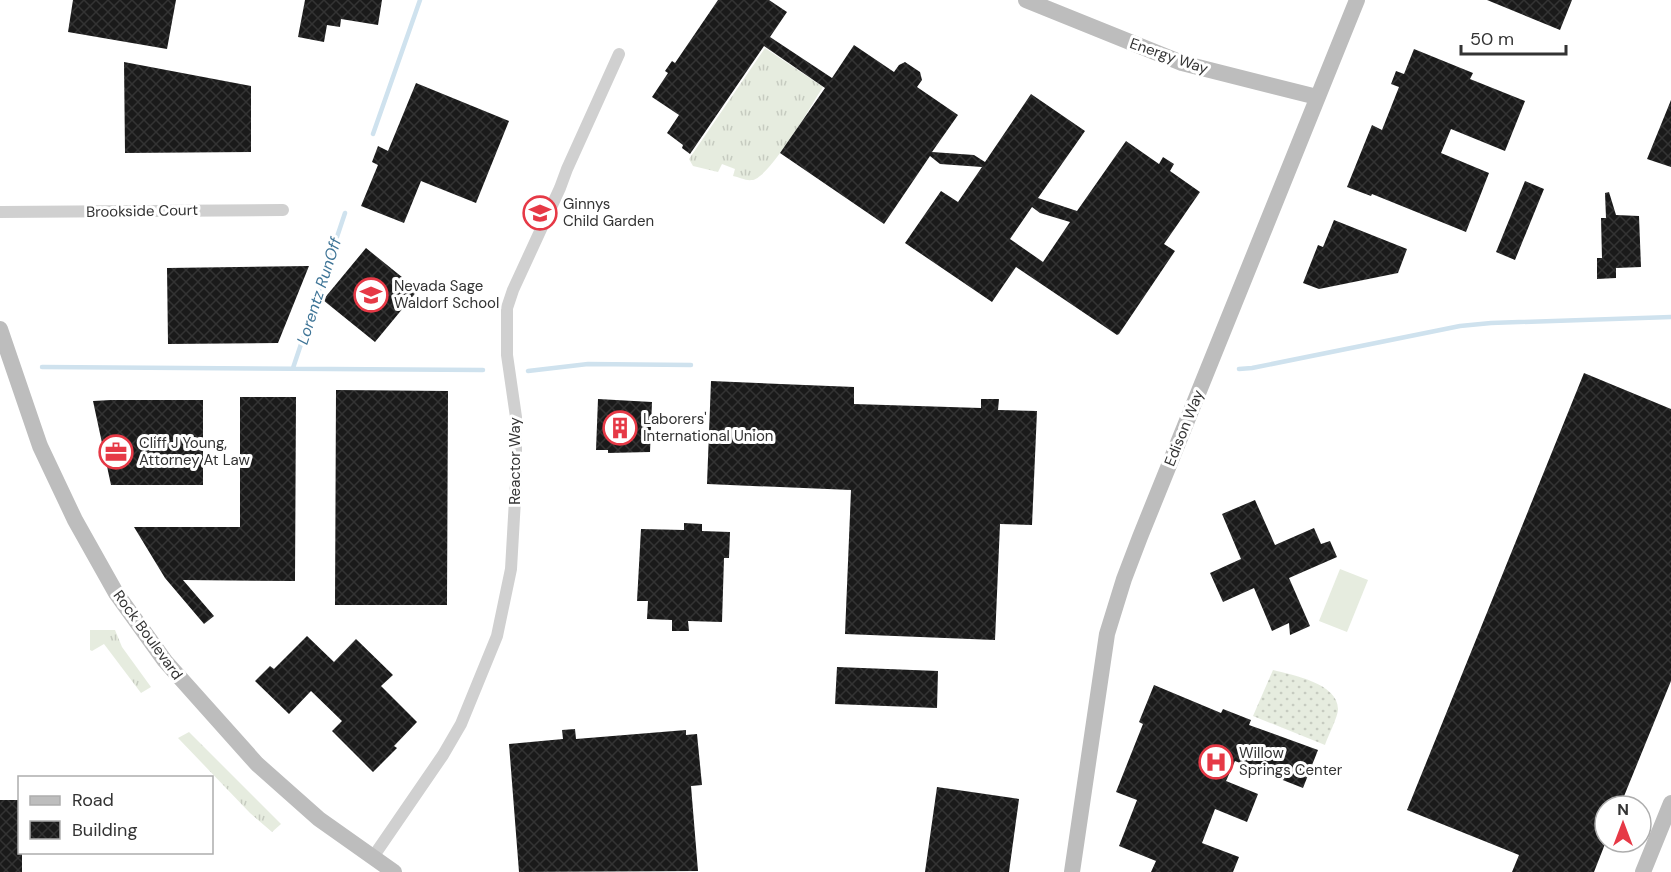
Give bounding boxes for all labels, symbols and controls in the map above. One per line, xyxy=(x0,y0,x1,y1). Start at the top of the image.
scale bar xyxy=(1461,18,1566,56)
text: 50 m xyxy=(1470,27,1514,51)
street label: Energy Way xyxy=(1127,33,1212,79)
place label: Ginnys Child Garden xyxy=(563,194,654,231)
school or university icon: Ginnys Child Garden xyxy=(522,195,558,231)
street label: Brookside Court xyxy=(86,200,198,222)
water label: Lorentz RunOff xyxy=(292,233,347,347)
place label: Nevada Sage Waldorf School xyxy=(394,276,499,313)
school or university icon: Nevada Sage Waldorf School xyxy=(353,277,389,313)
street label: Edison Way xyxy=(1160,386,1209,469)
place label: Laborers' International Union xyxy=(643,409,773,446)
building icon: Laborers' International Union xyxy=(602,410,638,446)
street label: Reactor Way xyxy=(505,417,525,505)
place label: Cliff J Young, Attorney At Law xyxy=(139,433,251,470)
office icon: Cliff J Young, Attorney At Law xyxy=(98,434,134,470)
street label: Rock Boulevard xyxy=(109,586,187,684)
place label: Willow Springs Center xyxy=(1239,743,1343,780)
hospital icon: Willow Springs Center xyxy=(1198,744,1234,780)
legend xyxy=(18,776,213,854)
text: Road xyxy=(72,788,114,812)
north arrow xyxy=(1593,794,1653,854)
text: N xyxy=(1617,799,1629,820)
text: Building xyxy=(72,818,137,842)

